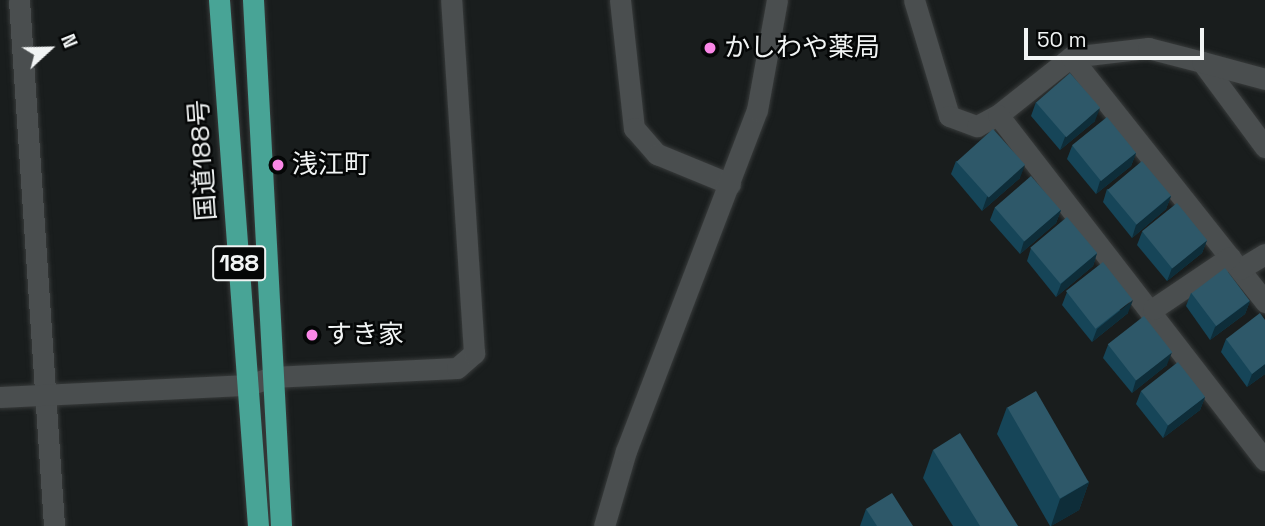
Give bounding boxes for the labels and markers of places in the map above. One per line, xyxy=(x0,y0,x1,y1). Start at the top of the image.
place label: かしわや薬局 xyxy=(724,32,880,64)
marker: かしわや薬局 xyxy=(702,40,718,56)
place label: 浅江町 xyxy=(292,149,370,181)
marker: 浅江町 xyxy=(270,157,286,173)
place label: すき家 xyxy=(326,319,404,351)
marker: すき家 xyxy=(304,327,320,343)

